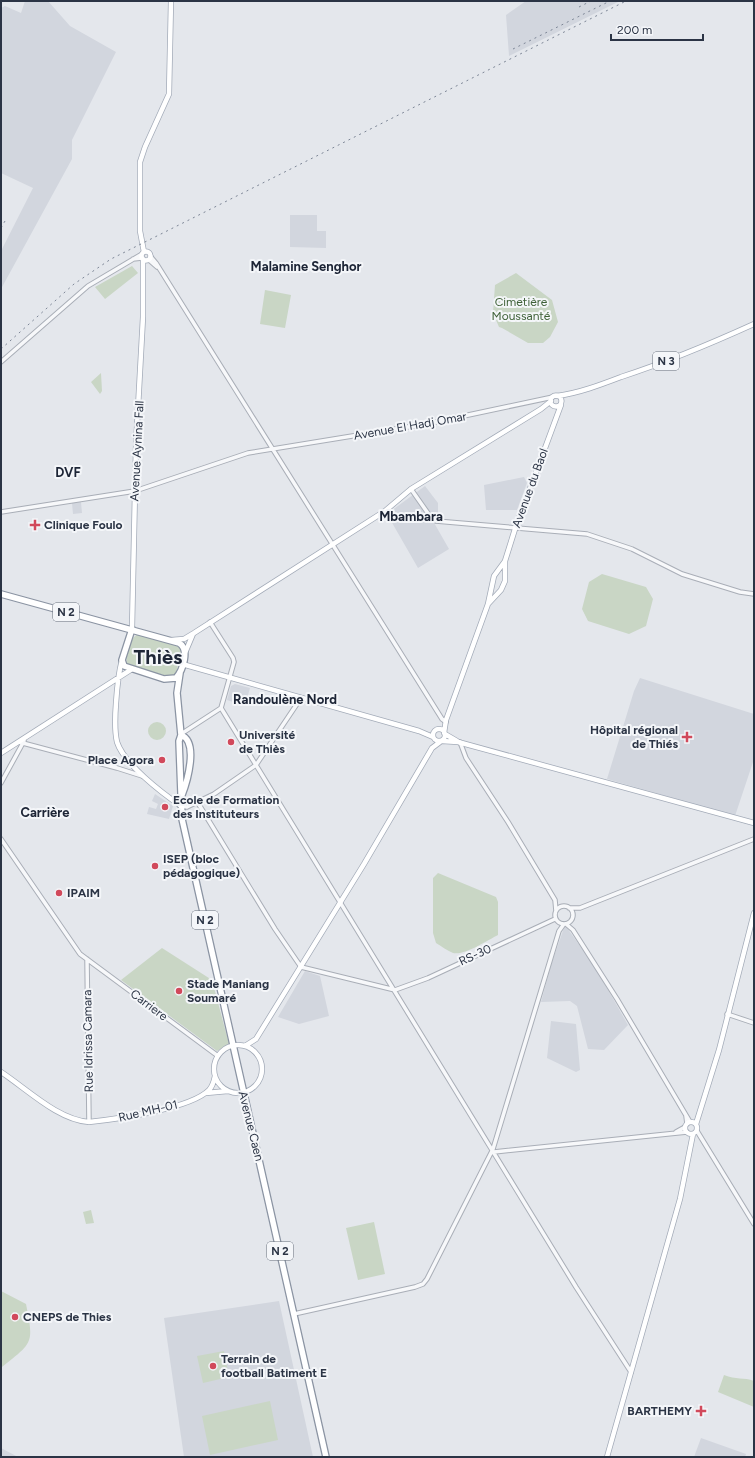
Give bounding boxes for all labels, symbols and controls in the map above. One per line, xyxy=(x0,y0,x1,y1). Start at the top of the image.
scale bar xyxy=(611,16,703,42)
text: 200 m xyxy=(617,23,652,37)
district label: Malamine Senghor xyxy=(251,259,361,274)
park label: Cimetière Moussanté xyxy=(492,295,551,323)
road number: N 3 xyxy=(653,352,679,370)
street label: Avenue Aynina Fall xyxy=(127,400,147,502)
street label: Avenue El Hadj Omar xyxy=(352,409,468,443)
street label: Avenue du Baol xyxy=(509,446,551,530)
district label: DVF xyxy=(55,465,81,480)
district label: Mbambara xyxy=(379,509,443,524)
place label: Clinique Foulo xyxy=(44,518,122,532)
marker: Clinique Foulo xyxy=(29,519,41,531)
road number: N 2 xyxy=(53,603,79,621)
district label: Thiès xyxy=(134,645,182,669)
district label: Randoulène Nord xyxy=(233,692,337,707)
place label: Hôpital régional de Thiés xyxy=(590,723,678,751)
place label: Université de Thiès xyxy=(239,728,296,756)
marker: Hôpital régional de Thiés xyxy=(681,731,693,743)
marker: Université de Thiès xyxy=(226,737,236,747)
place label: Place Agora xyxy=(88,753,154,767)
marker: Place Agora xyxy=(157,755,167,765)
place label: Ecole de Formation des Instituteurs xyxy=(173,793,280,821)
marker: Ecole de Formation des Instituteurs xyxy=(160,802,170,812)
district label: Carrière xyxy=(21,805,69,820)
place label: ISEP (bloc pédagogique) xyxy=(163,852,240,880)
marker: ISEP (bloc pédagogique) xyxy=(150,861,160,871)
place label: IPAIM xyxy=(67,886,100,900)
marker: IPAIM xyxy=(54,888,64,898)
road number: N 2 xyxy=(192,911,218,929)
street label: RS-30 xyxy=(457,941,494,969)
place label: Stade Maniang Soumaré xyxy=(187,977,269,1005)
marker: Stade Maniang Soumaré xyxy=(174,986,184,996)
street label: Carriere xyxy=(128,987,171,1024)
street label: Rue Idrissa Camara xyxy=(80,990,96,1092)
street label: Avenue Caen xyxy=(236,1090,267,1163)
street label: Rue MH-01 xyxy=(117,1097,179,1125)
road number: N 2 xyxy=(267,1242,293,1260)
place label: CNEPS de Thies xyxy=(23,1310,112,1324)
marker: CNEPS de Thies xyxy=(10,1312,20,1322)
place label: Terrain de football Batiment E xyxy=(221,1352,327,1380)
marker: Terrain de football Batiment E xyxy=(208,1361,218,1371)
place label: BARTHEMY xyxy=(627,1404,692,1418)
marker: BARTHEMY xyxy=(695,1405,707,1417)

